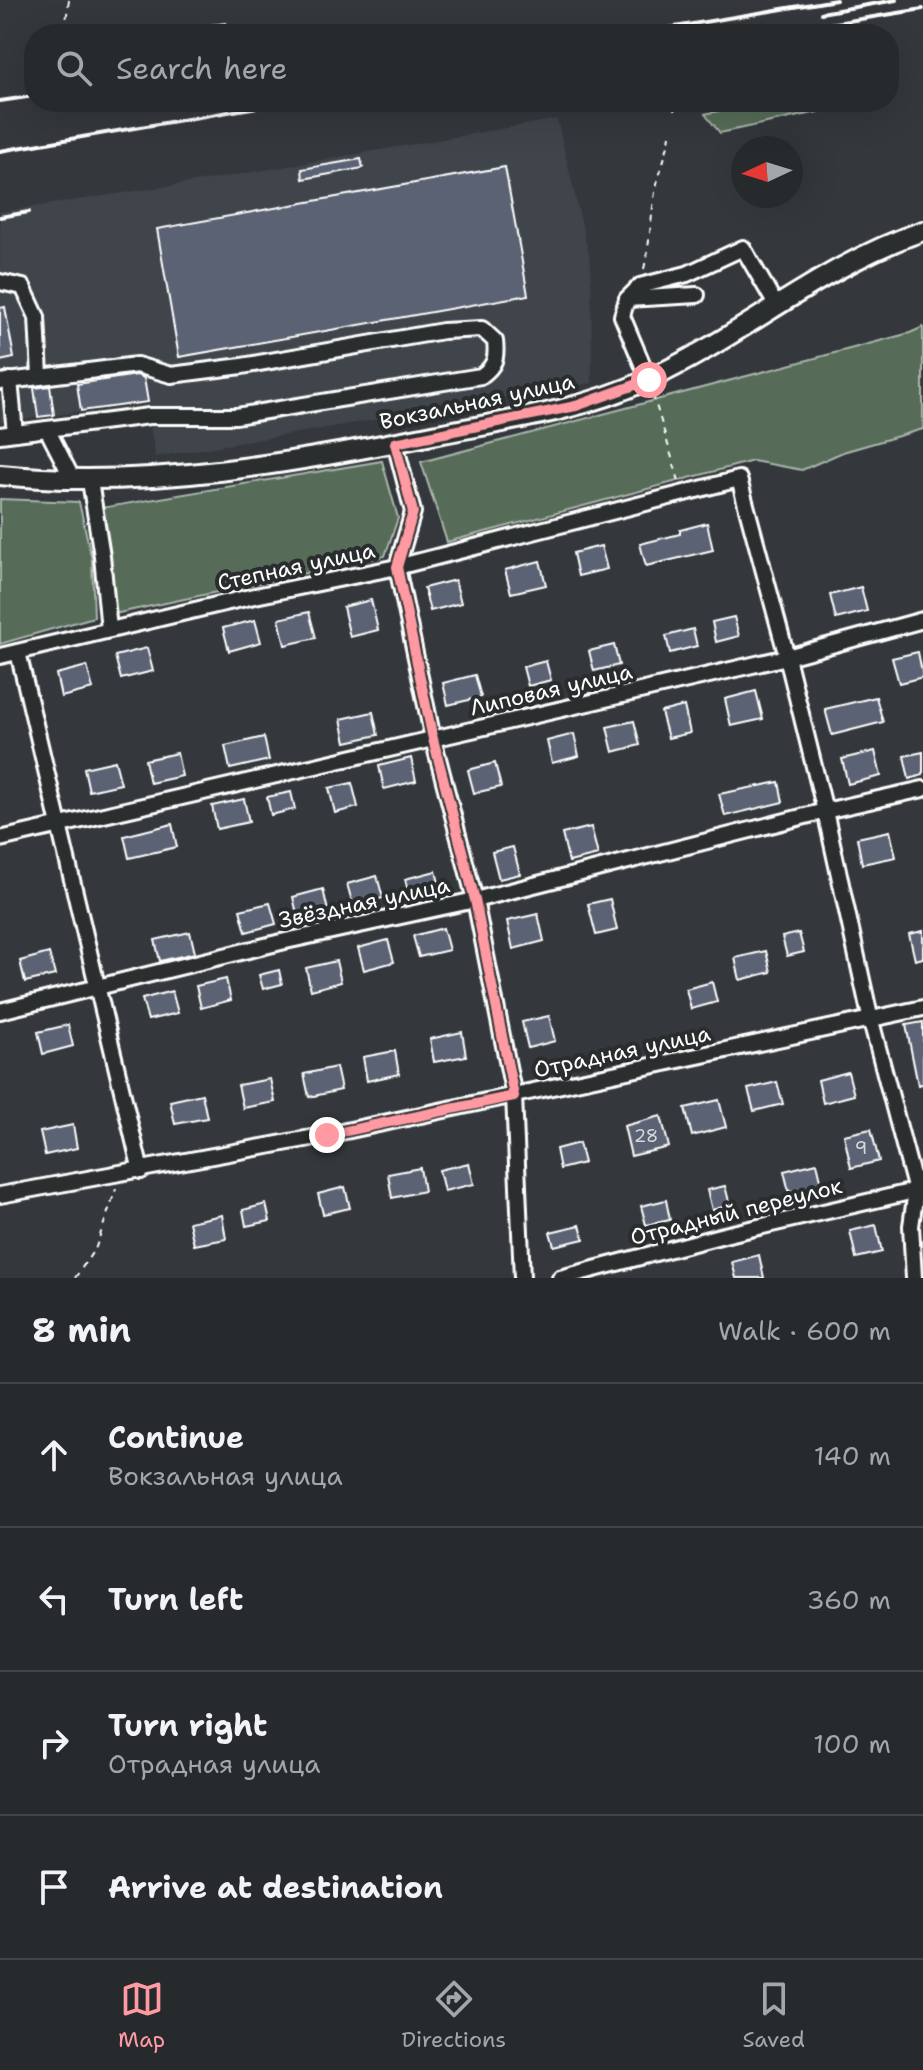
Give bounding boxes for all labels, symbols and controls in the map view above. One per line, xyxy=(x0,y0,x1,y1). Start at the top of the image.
search box xyxy=(24,24,899,112)
icon: search xyxy=(52,46,96,90)
text: Search here xyxy=(116,48,287,89)
north arrow xyxy=(731,136,803,208)
route start xyxy=(631,362,667,398)
street label: Вокзальная улица xyxy=(377,367,578,436)
street label: Степная улица xyxy=(215,536,378,597)
street label: Липовая улица xyxy=(467,657,636,722)
street label: Звёздная улица xyxy=(276,870,453,935)
street label: Отрадная улица xyxy=(531,1019,713,1084)
route end xyxy=(309,1117,345,1153)
house number: 28 xyxy=(634,1124,658,1148)
house number: 9 xyxy=(855,1136,867,1160)
street label: Отрадный переулок xyxy=(627,1171,845,1252)
text: 8 min xyxy=(32,1307,131,1353)
text: Walk · 600 m xyxy=(718,1313,891,1348)
text: Continue xyxy=(108,1417,244,1458)
icon: ahead xyxy=(32,1433,76,1477)
text: 140 m xyxy=(814,1438,891,1473)
text: Вокзальная улица xyxy=(108,1458,343,1493)
icon: left xyxy=(32,1577,76,1621)
text: Turn left xyxy=(108,1579,243,1620)
text: 360 m xyxy=(806,1582,891,1617)
text: Turn right xyxy=(108,1705,267,1746)
icon: right xyxy=(32,1721,76,1765)
text: 100 m xyxy=(813,1726,891,1761)
text: Отрадная улица xyxy=(108,1746,321,1781)
icon: arrive xyxy=(32,1865,76,1909)
text: Arrive at destination xyxy=(108,1867,443,1908)
tab: Map xyxy=(118,1977,165,2054)
tab: Directions xyxy=(401,1977,506,2054)
tab: Saved xyxy=(742,1977,805,2054)

